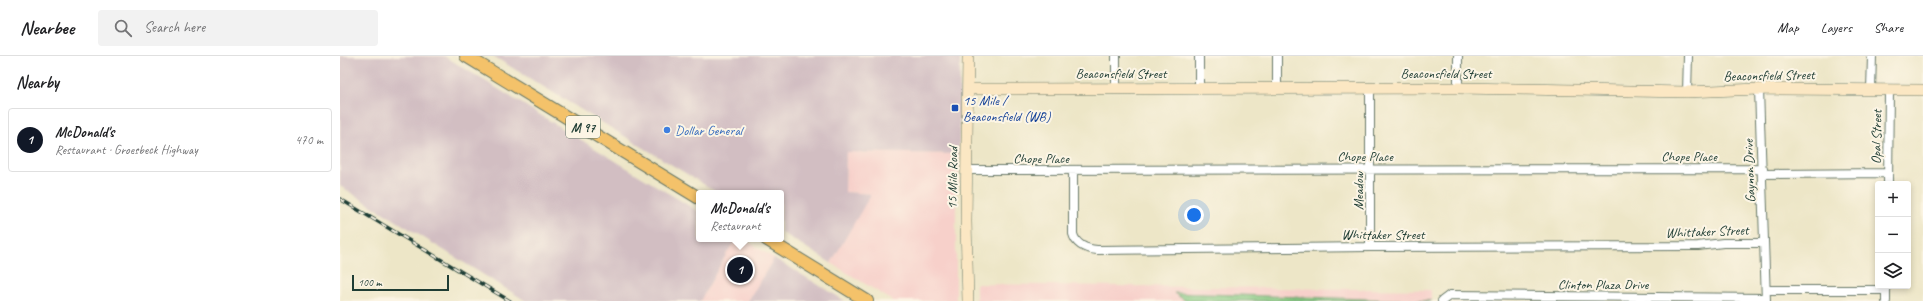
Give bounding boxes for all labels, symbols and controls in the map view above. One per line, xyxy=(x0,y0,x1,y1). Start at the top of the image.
search box xyxy=(98,10,378,46)
text: Nearbee xyxy=(20,16,74,40)
icon: search xyxy=(112,17,134,39)
text: Search here xyxy=(144,18,205,37)
text: Map xyxy=(1777,19,1799,36)
text: Layers xyxy=(1821,19,1852,36)
text: Share xyxy=(1874,19,1903,36)
street label: Beaconsfield Street xyxy=(1075,65,1168,82)
street label: Beaconsfield Street xyxy=(1400,65,1493,82)
street label: Beaconsfield Street xyxy=(1723,66,1816,85)
text: Nearby xyxy=(16,72,59,93)
place label: 15 Mile / Beaconsfield (WB) xyxy=(963,92,1052,125)
marker: 15 Mile / Beaconsfield (WB) xyxy=(950,103,960,113)
street label: Opal Street xyxy=(1868,108,1885,164)
road number: M 97 xyxy=(566,116,600,138)
place label: Dollar General xyxy=(675,122,745,139)
text: McDonald's xyxy=(55,123,114,142)
marker: Dollar General xyxy=(662,125,672,135)
text: 1 xyxy=(27,132,33,148)
text: 470 m xyxy=(295,132,323,148)
street label: Gaynon Drive xyxy=(1740,138,1759,203)
text: Restaurant · Groesbeck Highway xyxy=(55,142,198,158)
street label: 15 Mile Road xyxy=(943,144,962,209)
street label: Chope Place xyxy=(1337,148,1394,165)
street label: Chope Place xyxy=(1661,148,1718,165)
street label: Chope Place xyxy=(1013,150,1070,167)
street label: Meadow xyxy=(1350,170,1367,210)
map controls xyxy=(1875,181,1911,289)
button: + xyxy=(1875,181,1911,217)
popup xyxy=(696,190,784,242)
text: McDonald's xyxy=(710,199,770,218)
your location xyxy=(1184,205,1204,225)
button: − xyxy=(1875,217,1911,253)
text: Restaurant xyxy=(710,218,761,234)
street label: Whittaker Street xyxy=(1665,222,1750,241)
street label: Whittaker Street xyxy=(1342,226,1426,243)
button: layers xyxy=(1875,253,1911,289)
pin: 1 xyxy=(727,255,753,285)
scale bar xyxy=(352,273,449,292)
text: 100 m xyxy=(358,275,382,289)
street label: Clinton Plaza Drive xyxy=(1558,276,1650,293)

